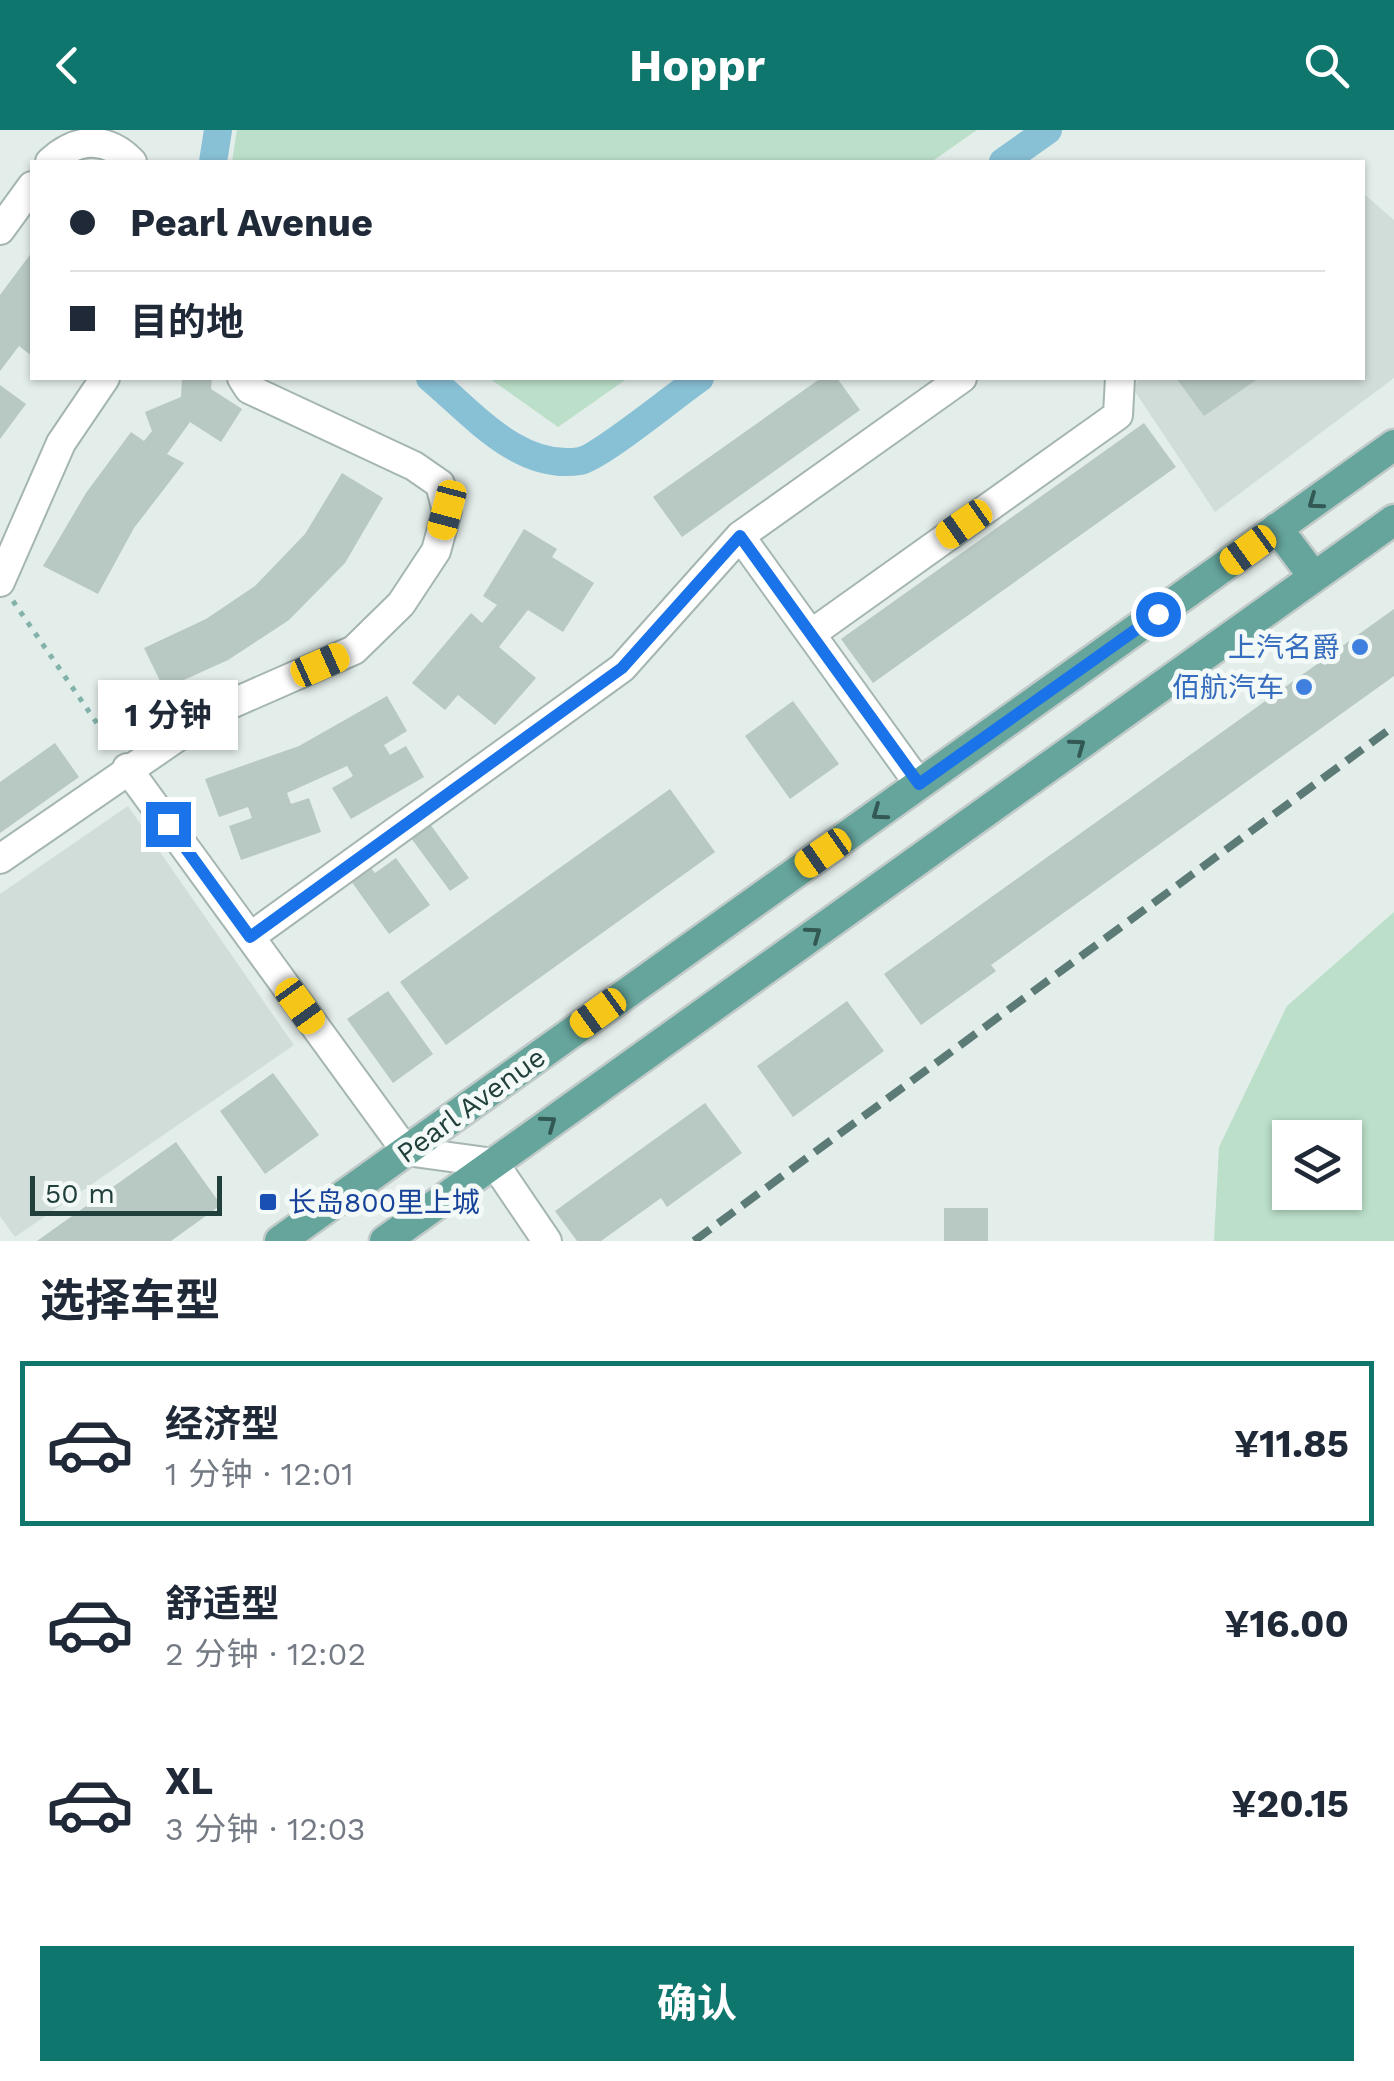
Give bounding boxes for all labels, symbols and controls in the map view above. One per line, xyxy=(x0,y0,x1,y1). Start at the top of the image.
icon: back xyxy=(40,38,95,93)
icon: search xyxy=(1299,38,1354,93)
text: Hoppr xyxy=(629,39,765,92)
text: Pearl Avenue xyxy=(130,201,373,245)
text: 目的地 xyxy=(130,300,244,344)
car xyxy=(425,477,469,543)
one-way arrow xyxy=(1307,490,1326,508)
car xyxy=(931,495,997,553)
car xyxy=(1215,520,1281,580)
route start xyxy=(1136,592,1181,637)
place label: 上汽名爵 xyxy=(1228,631,1340,664)
marker: 上汽名爵 xyxy=(1349,636,1371,658)
car xyxy=(286,639,354,691)
place label: 佰航汽车 xyxy=(1172,671,1284,704)
marker: 佰航汽车 xyxy=(1293,676,1315,698)
callout: 1 分钟 xyxy=(98,679,238,749)
text: 1 分钟 xyxy=(125,696,211,734)
one-way arrow xyxy=(1067,739,1086,758)
one-way arrow xyxy=(872,801,890,818)
route end xyxy=(146,802,191,847)
car xyxy=(790,824,856,882)
one-way arrow xyxy=(803,929,821,946)
car xyxy=(270,973,330,1039)
car xyxy=(565,983,631,1043)
street label: Pearl Avenue xyxy=(390,1040,552,1170)
one-way arrow xyxy=(538,1117,557,1136)
map controls xyxy=(1272,1120,1362,1210)
button: layers xyxy=(1272,1120,1362,1210)
scale bar xyxy=(30,1171,222,1216)
text: 50 m xyxy=(45,1177,115,1210)
place label: 长岛800里上城 xyxy=(288,1186,480,1219)
marker: 长岛800里上城 xyxy=(257,1191,279,1213)
text: 选择车型 xyxy=(40,1274,220,1327)
icon: car xyxy=(45,1399,135,1489)
text: 经济型 xyxy=(165,1402,279,1446)
text: ¥11.85 xyxy=(1234,1422,1349,1466)
text: 1 分钟 · 12:01 xyxy=(165,1455,354,1493)
icon: car xyxy=(45,1579,135,1669)
text: 舒适型 xyxy=(165,1582,279,1626)
text: ¥16.00 xyxy=(1224,1602,1349,1646)
text: 2 分钟 · 12:02 xyxy=(165,1635,366,1673)
icon: car xyxy=(45,1759,135,1849)
text: XL xyxy=(165,1759,213,1803)
text: ¥20.15 xyxy=(1231,1782,1349,1826)
text: 3 分钟 · 12:03 xyxy=(165,1810,366,1848)
button: 确认 xyxy=(40,1946,1354,2061)

